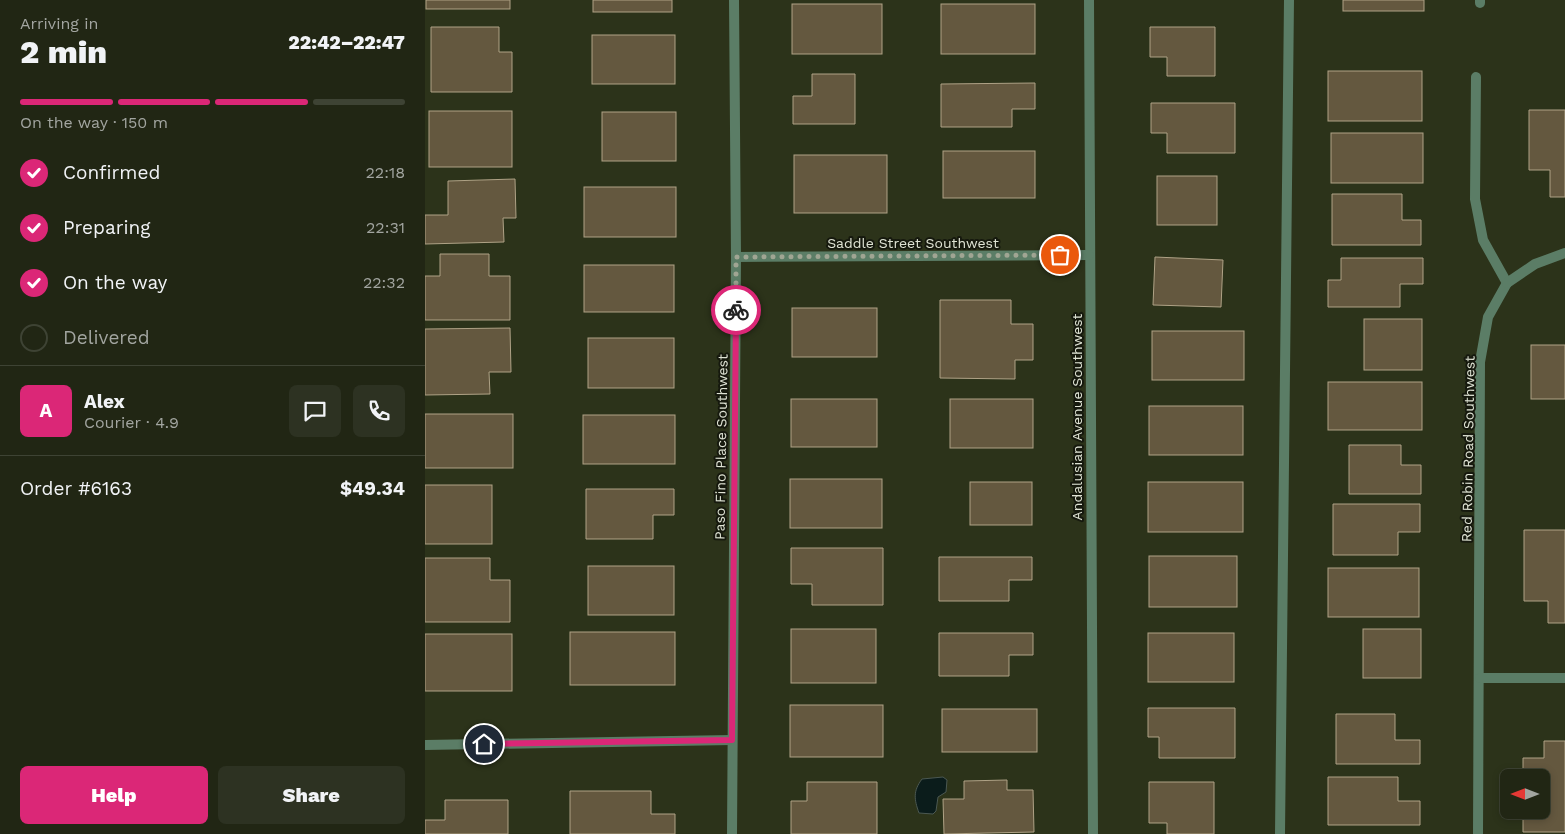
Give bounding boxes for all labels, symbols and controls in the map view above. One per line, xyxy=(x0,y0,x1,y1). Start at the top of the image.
text: Arriving in xyxy=(20,14,98,33)
text: 22:42–22:47 xyxy=(288,31,405,54)
text: 2 min xyxy=(20,33,107,71)
text: On the way · 150 m xyxy=(20,113,168,132)
icon: check xyxy=(20,159,48,187)
text: Confirmed xyxy=(63,161,160,184)
text: 22:18 xyxy=(366,163,405,182)
icon: check xyxy=(20,214,48,242)
text: Preparing xyxy=(63,216,150,239)
text: 22:31 xyxy=(366,218,405,237)
pin xyxy=(1039,234,1081,276)
street label: Saddle Street Southwest xyxy=(827,235,999,251)
icon: bag xyxy=(1046,241,1074,269)
icon: check xyxy=(20,269,48,297)
text: On the way xyxy=(63,271,167,294)
text: 22:32 xyxy=(363,273,405,292)
courier xyxy=(711,285,761,335)
icon: bike xyxy=(722,296,750,324)
street label: Andalusian Avenue Southwest xyxy=(1069,313,1085,520)
text: Delivered xyxy=(63,326,150,349)
street label: Paso Fino Place Southwest xyxy=(711,354,731,540)
street label: Red Robin Road Southwest xyxy=(1458,356,1478,542)
button: chat xyxy=(289,385,341,437)
button: phone xyxy=(353,385,405,437)
text: Alex xyxy=(84,390,125,413)
text: A xyxy=(40,399,52,422)
text: Courier · 4.9 xyxy=(84,413,179,432)
text: Order #6163 xyxy=(20,477,132,500)
text: $49.34 xyxy=(340,477,405,500)
pin xyxy=(463,723,505,765)
icon: home xyxy=(470,730,498,758)
button: Help xyxy=(20,766,208,824)
button: Share xyxy=(218,766,405,824)
north arrow xyxy=(1500,769,1550,819)
map controls xyxy=(1500,769,1550,819)

